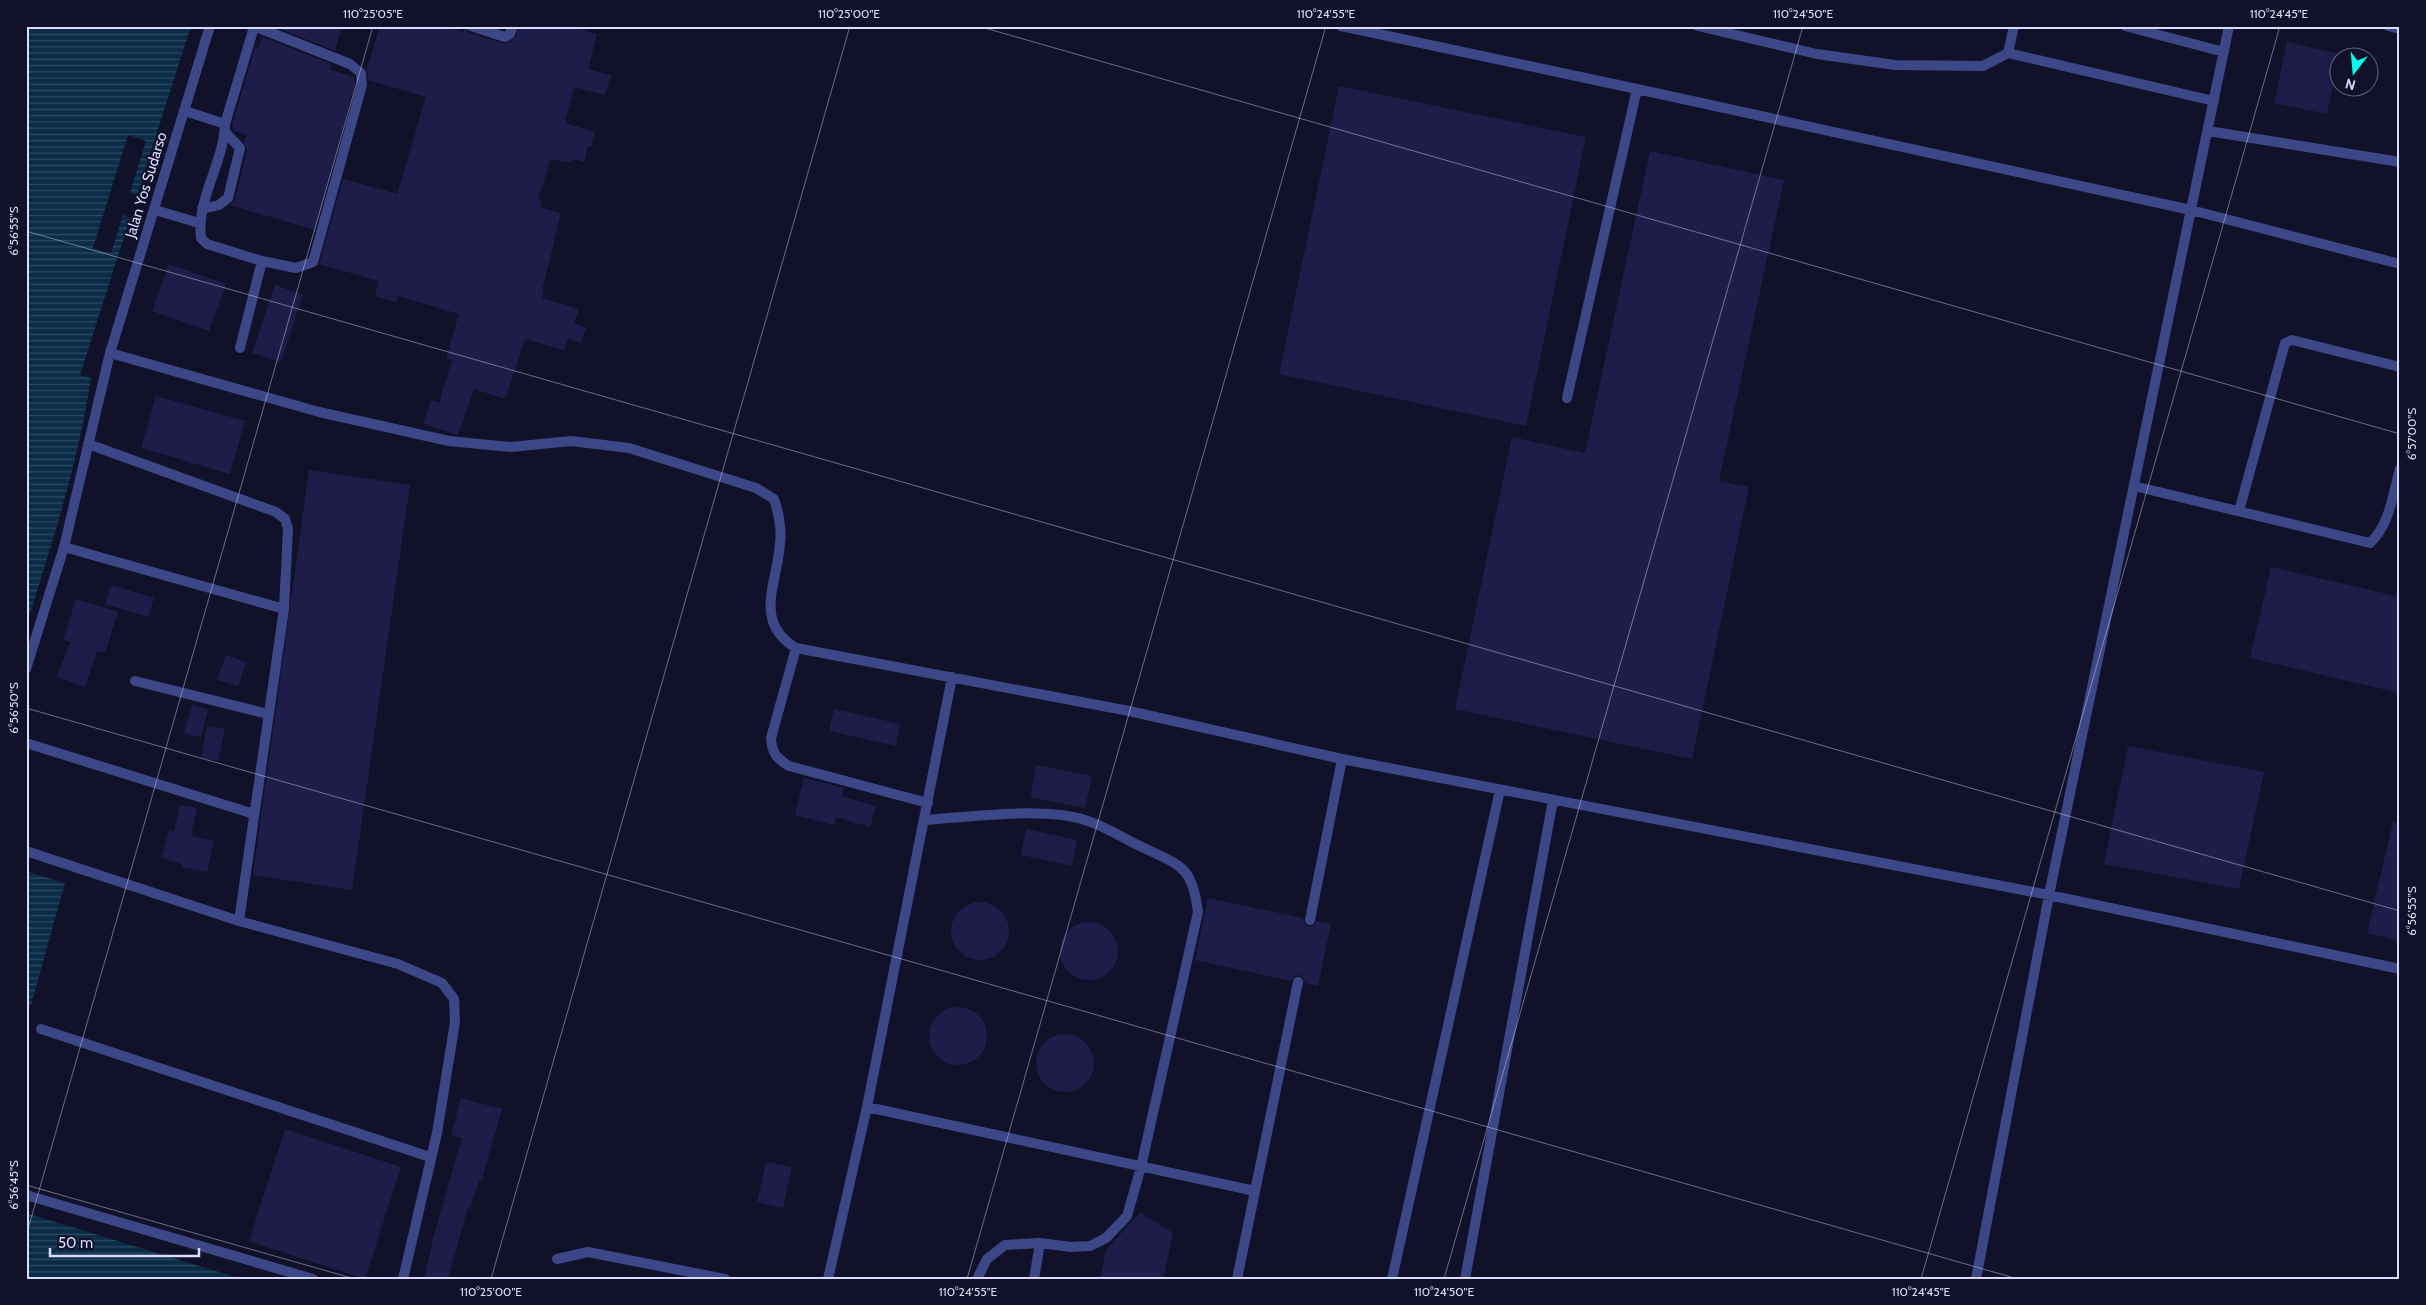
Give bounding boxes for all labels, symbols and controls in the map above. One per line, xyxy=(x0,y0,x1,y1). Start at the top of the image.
text: 110°25'05"E xyxy=(343,6,403,21)
text: 110°25'00"E xyxy=(818,6,880,21)
text: 110°24'55"E xyxy=(1297,6,1356,21)
text: 110°24'50"E xyxy=(1773,6,1833,21)
text: 110°24'45"E xyxy=(2250,6,2309,21)
north arrow xyxy=(2328,48,2378,98)
text: N xyxy=(2343,74,2358,95)
street label: Jalan Yos Sudarso xyxy=(121,130,171,241)
text: 6°56'55"S xyxy=(6,206,21,256)
text: 6°57'00"S xyxy=(2404,408,2419,460)
text: 6°56'50"S xyxy=(6,682,21,734)
text: 6°56'55"S xyxy=(2404,886,2419,936)
text: 6°56'45"S xyxy=(6,1160,21,1210)
scale bar xyxy=(50,1225,199,1257)
text: 50 m xyxy=(58,1234,93,1252)
text: 110°25'00"E xyxy=(460,1284,522,1299)
text: 110°24'55"E xyxy=(939,1284,998,1299)
text: 110°24'50"E xyxy=(1414,1284,1474,1299)
text: 110°24'45"E xyxy=(1892,1284,1951,1299)

